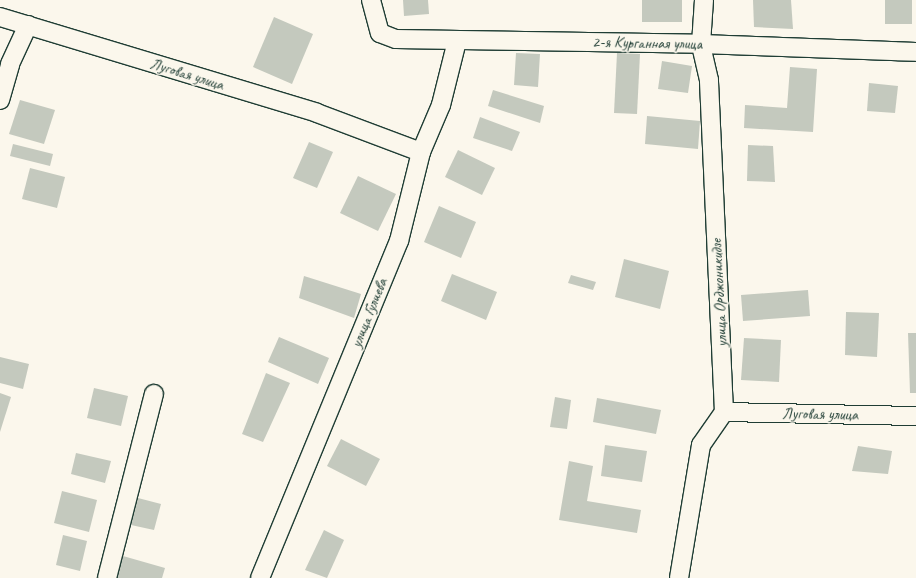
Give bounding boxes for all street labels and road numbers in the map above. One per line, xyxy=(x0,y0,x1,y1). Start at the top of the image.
street label: 2-я Курганная улица xyxy=(591,32,703,54)
street label: Луговая улица xyxy=(147,54,227,94)
street label: улица Орджоникидзе xyxy=(707,239,731,347)
street label: улица Гулиева xyxy=(346,275,392,351)
street label: Луговая улица xyxy=(781,404,859,424)

